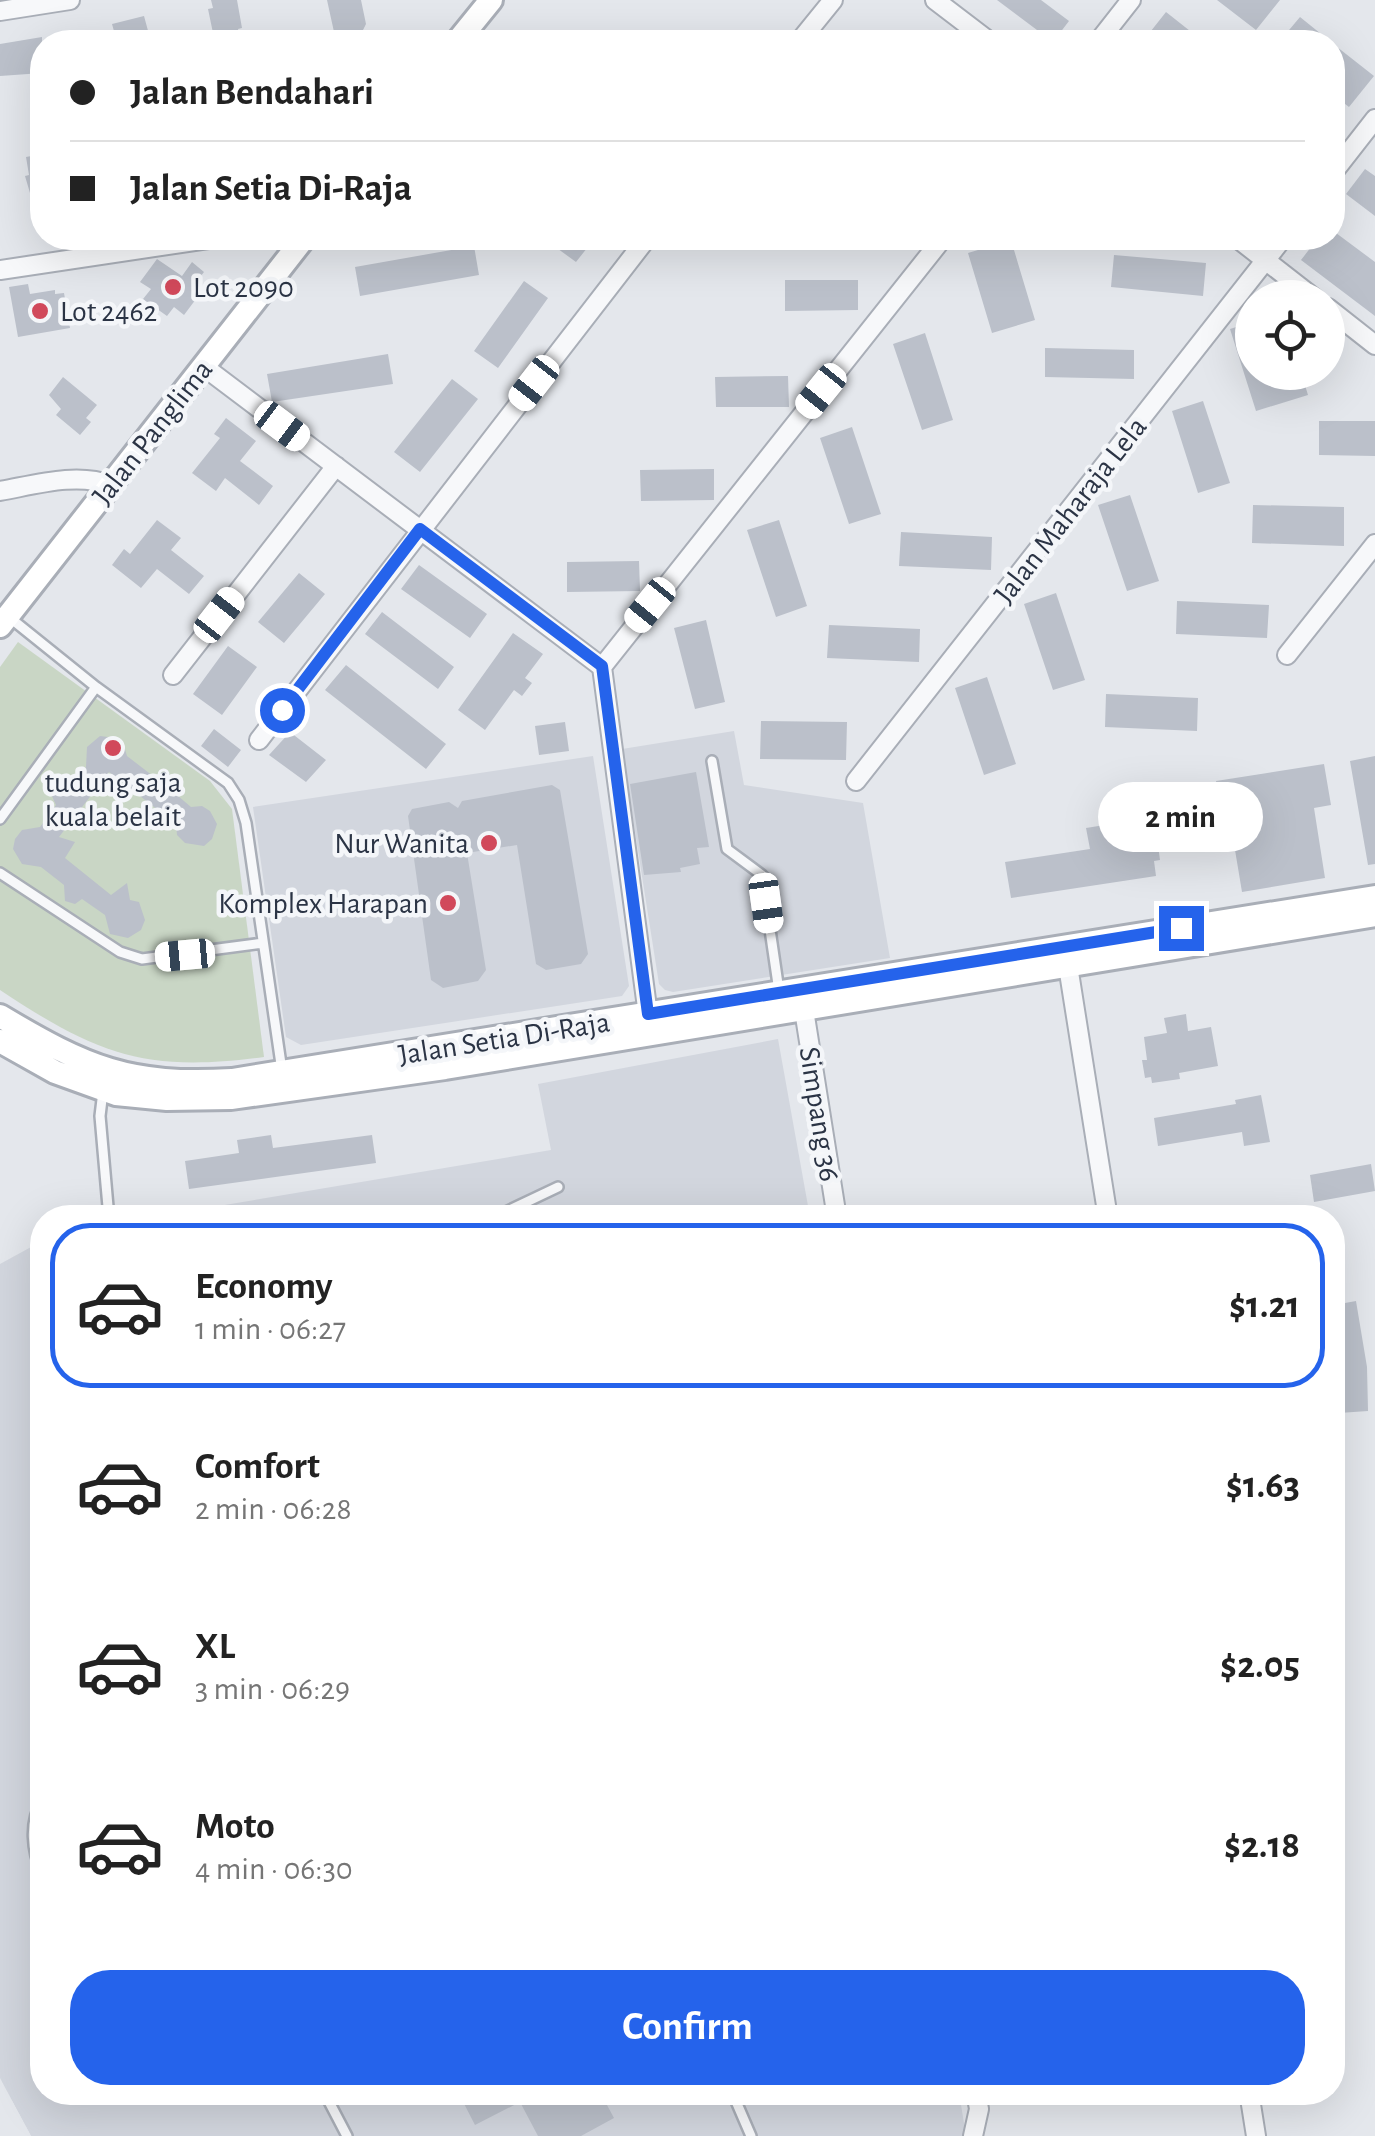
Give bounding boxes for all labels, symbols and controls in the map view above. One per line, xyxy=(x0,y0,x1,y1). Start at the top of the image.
text: Jalan Bendahari xyxy=(130,74,374,112)
text: Jalan Setia Di-Raja xyxy=(130,170,412,208)
place label: Lot 2090 xyxy=(193,273,294,303)
marker: Lot 2090 xyxy=(162,276,184,298)
map controls xyxy=(1235,280,1345,390)
button: locate xyxy=(1235,280,1345,390)
place label: Lot 2462 xyxy=(60,297,157,327)
marker: Lot 2462 xyxy=(29,300,51,322)
car xyxy=(504,350,564,416)
street label: Jalan Panglima xyxy=(87,354,218,511)
car xyxy=(790,358,852,424)
car xyxy=(249,396,315,456)
street label: Jalan Maharaja Lela xyxy=(989,412,1153,609)
car xyxy=(619,572,681,638)
car xyxy=(189,582,249,648)
route start xyxy=(260,688,305,733)
marker: tudung saja kuala belait xyxy=(102,737,124,759)
place label: tudung saja kuala belait xyxy=(44,768,182,832)
callout: 2 min xyxy=(1098,783,1264,853)
text: 2 min xyxy=(1145,801,1216,833)
place label: Nur Wanita xyxy=(334,829,469,859)
marker: Nur Wanita xyxy=(478,832,500,854)
car xyxy=(747,871,785,935)
place label: Komplex Harapan xyxy=(218,889,428,919)
marker: Komplex Harapan xyxy=(437,892,459,914)
route end xyxy=(1159,906,1204,951)
car xyxy=(154,937,216,973)
street label: Jalan Setia Di-Raja xyxy=(396,1007,612,1071)
street label: Simpang 36 xyxy=(794,1045,844,1184)
icon: car xyxy=(75,1261,165,1351)
text: Economy xyxy=(195,1268,333,1306)
text: $1.21 xyxy=(1229,1287,1300,1325)
text: 1 min · 06:27 xyxy=(195,1313,346,1345)
icon: car xyxy=(75,1441,165,1531)
text: Comfort xyxy=(195,1448,320,1486)
text: $1.63 xyxy=(1226,1467,1300,1505)
text: 2 min · 06:28 xyxy=(195,1493,352,1525)
icon: car xyxy=(75,1621,165,1711)
text: XL xyxy=(195,1628,235,1666)
text: $2.05 xyxy=(1220,1647,1300,1685)
text: 3 min · 06:29 xyxy=(195,1673,350,1705)
icon: car xyxy=(75,1801,165,1891)
text: Moto xyxy=(195,1808,275,1846)
text: $2.18 xyxy=(1224,1827,1300,1865)
text: 4 min · 06:30 xyxy=(195,1853,353,1885)
button: Confirm xyxy=(70,1970,1305,2085)

